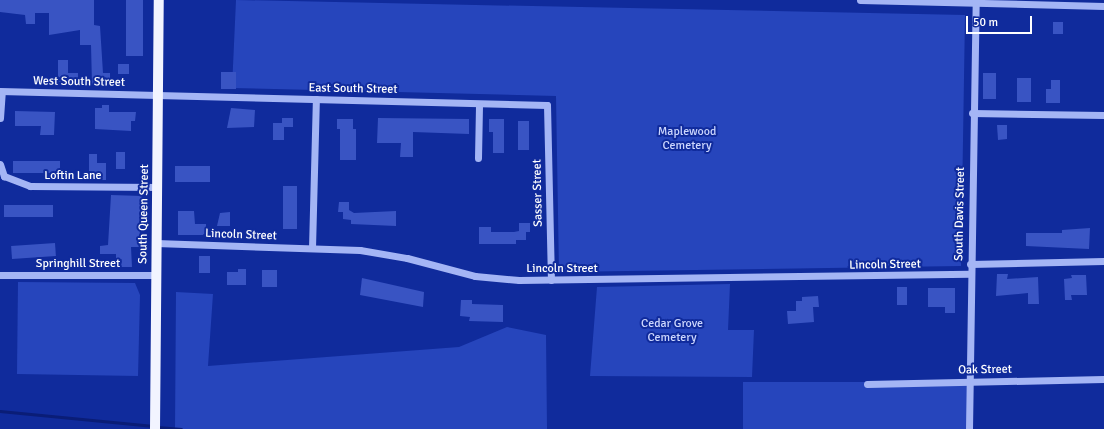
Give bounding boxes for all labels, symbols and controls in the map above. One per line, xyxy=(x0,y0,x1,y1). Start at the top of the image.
scale bar xyxy=(968,8,1034,34)
text: 50 m xyxy=(973,15,998,30)
street label: West South Street xyxy=(33,74,125,90)
street label: East South Street xyxy=(308,81,398,97)
park label: Maplewood Cemetery xyxy=(658,125,716,153)
street label: Sasser Street xyxy=(530,159,546,227)
street label: South Queen Street xyxy=(136,164,152,264)
street label: South Davis Street xyxy=(952,167,968,261)
street label: Loftin Lane xyxy=(44,169,102,183)
street label: Lincoln Street xyxy=(205,227,277,243)
street label: Springhill Street xyxy=(36,257,120,271)
street label: Lincoln Street xyxy=(849,257,921,273)
street label: Lincoln Street xyxy=(526,262,598,276)
park label: Cedar Grove Cemetery xyxy=(641,317,703,345)
street label: Oak Street xyxy=(958,362,1012,378)

